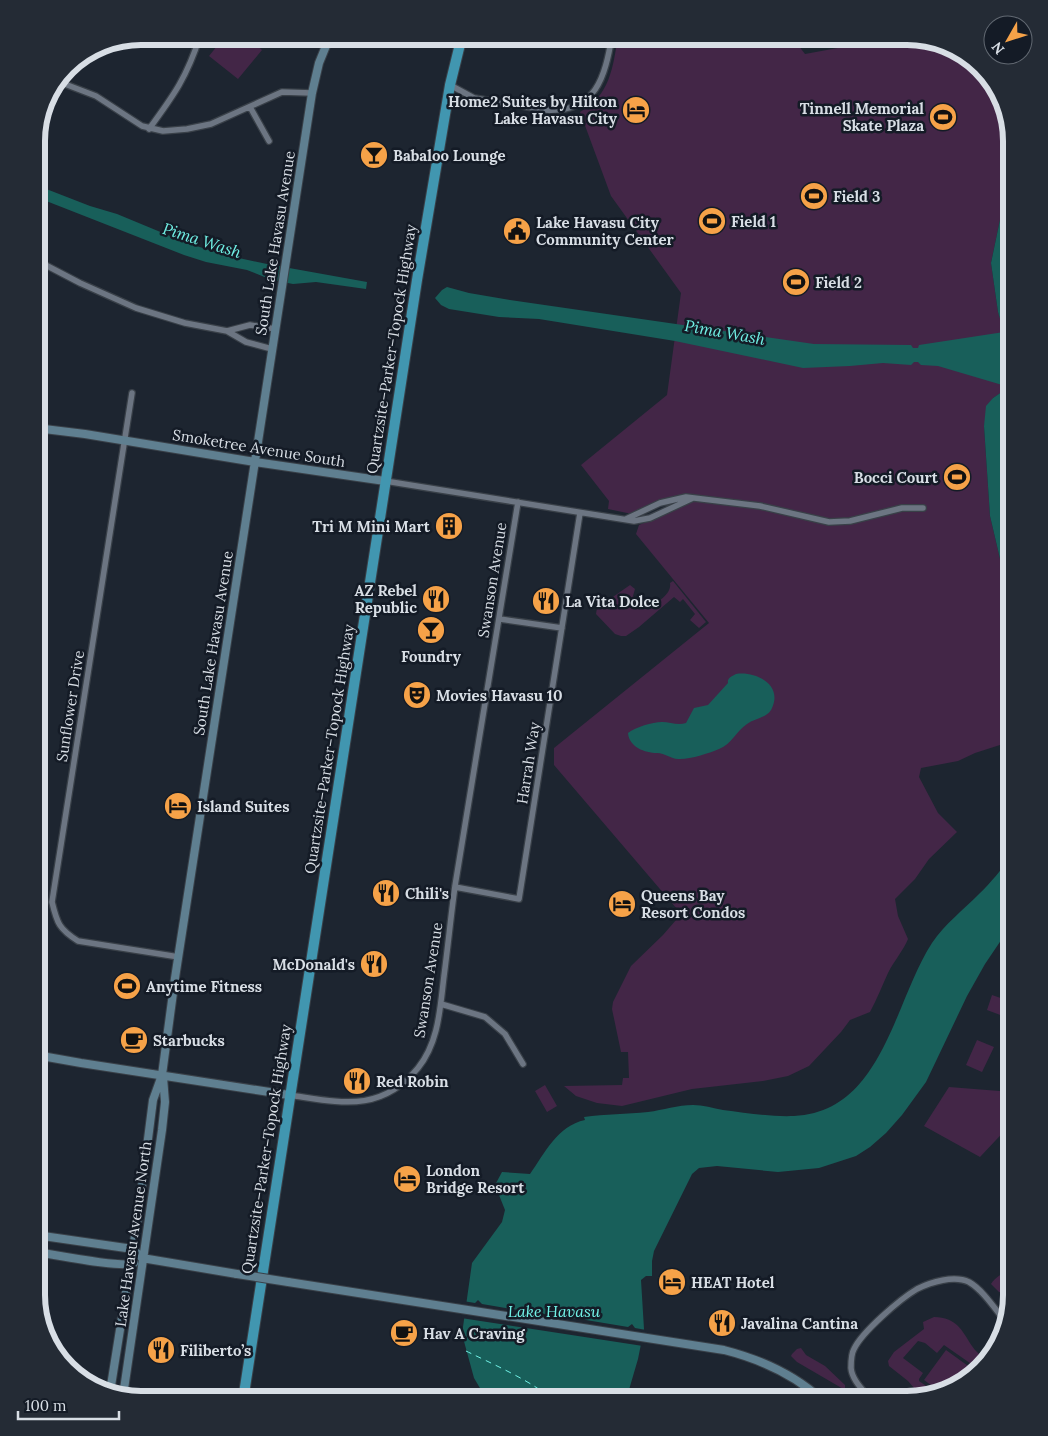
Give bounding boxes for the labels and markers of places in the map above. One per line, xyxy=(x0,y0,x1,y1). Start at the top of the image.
place label: Home2 Suites by Hilton Lake Havasu City xyxy=(448,92,618,128)
hotel icon: Home2 Suites by Hilton Lake Havasu City xyxy=(621,95,651,125)
place label: Tinnell Memorial Skate Plaza xyxy=(800,99,924,135)
sports icon: Tinnell Memorial Skate Plaza xyxy=(928,102,958,132)
bar icon: Babaloo Lounge xyxy=(359,140,389,170)
place label: Babaloo Lounge xyxy=(393,146,506,165)
sports icon: Field 3 xyxy=(799,181,829,211)
place label: Field 3 xyxy=(833,187,880,206)
sports icon: Field 1 xyxy=(697,206,727,236)
place label: Field 1 xyxy=(731,212,776,231)
place label: Lake Havasu City Community Center xyxy=(536,213,675,249)
public building icon: Lake Havasu City Community Center xyxy=(502,216,532,246)
sports icon: Field 2 xyxy=(781,267,811,297)
place label: Field 2 xyxy=(815,273,862,292)
sports icon: Bocci Court xyxy=(942,462,972,492)
place label: Bocci Court xyxy=(854,468,939,487)
building icon: Tri M Mini Mart xyxy=(434,511,464,541)
place label: Tri M Mini Mart xyxy=(312,517,431,536)
place label: AZ Rebel Republic xyxy=(354,581,417,617)
restaurant icon: AZ Rebel Republic xyxy=(421,584,451,614)
restaurant icon: La Vita Dolce xyxy=(531,586,561,616)
place label: La Vita Dolce xyxy=(565,592,659,611)
bar icon: Foundry xyxy=(416,615,446,645)
place label: Foundry xyxy=(401,647,462,666)
theatre icon: Movies Havasu 10 xyxy=(402,680,432,710)
place label: Movies Havasu 10 xyxy=(436,686,563,705)
hotel icon: Island Suites xyxy=(163,791,193,821)
place label: Island Suites xyxy=(197,797,289,816)
restaurant icon: Chili's xyxy=(371,878,401,908)
place label: Chili's xyxy=(405,884,449,903)
place label: Queens Bay Resort Condos xyxy=(641,886,745,922)
hotel icon: Queens Bay Resort Condos xyxy=(607,889,637,919)
restaurant icon: McDonald's xyxy=(359,949,389,979)
place label: McDonald's xyxy=(272,955,355,974)
sports icon: Anytime Fitness xyxy=(112,971,142,1001)
place label: Anytime Fitness xyxy=(146,977,262,996)
cafe icon: Starbucks xyxy=(119,1025,149,1055)
place label: Starbucks xyxy=(153,1031,225,1050)
restaurant icon: Red Robin xyxy=(342,1066,372,1096)
place label: Red Robin xyxy=(376,1072,449,1091)
place label: London Bridge Resort xyxy=(426,1161,525,1197)
hotel icon: London Bridge Resort xyxy=(392,1164,422,1194)
hotel icon: HEAT Hotel xyxy=(657,1267,687,1297)
place label: HEAT Hotel xyxy=(691,1273,775,1292)
restaurant icon: Javalina Cantina xyxy=(707,1308,737,1338)
place label: Javalina Cantina xyxy=(741,1314,858,1333)
cafe icon: Hav A Craving xyxy=(389,1318,419,1348)
place label: Hav A Craving xyxy=(423,1324,525,1343)
restaurant icon: Filiberto’s xyxy=(146,1335,176,1365)
place label: Filiberto’s xyxy=(180,1341,251,1360)

